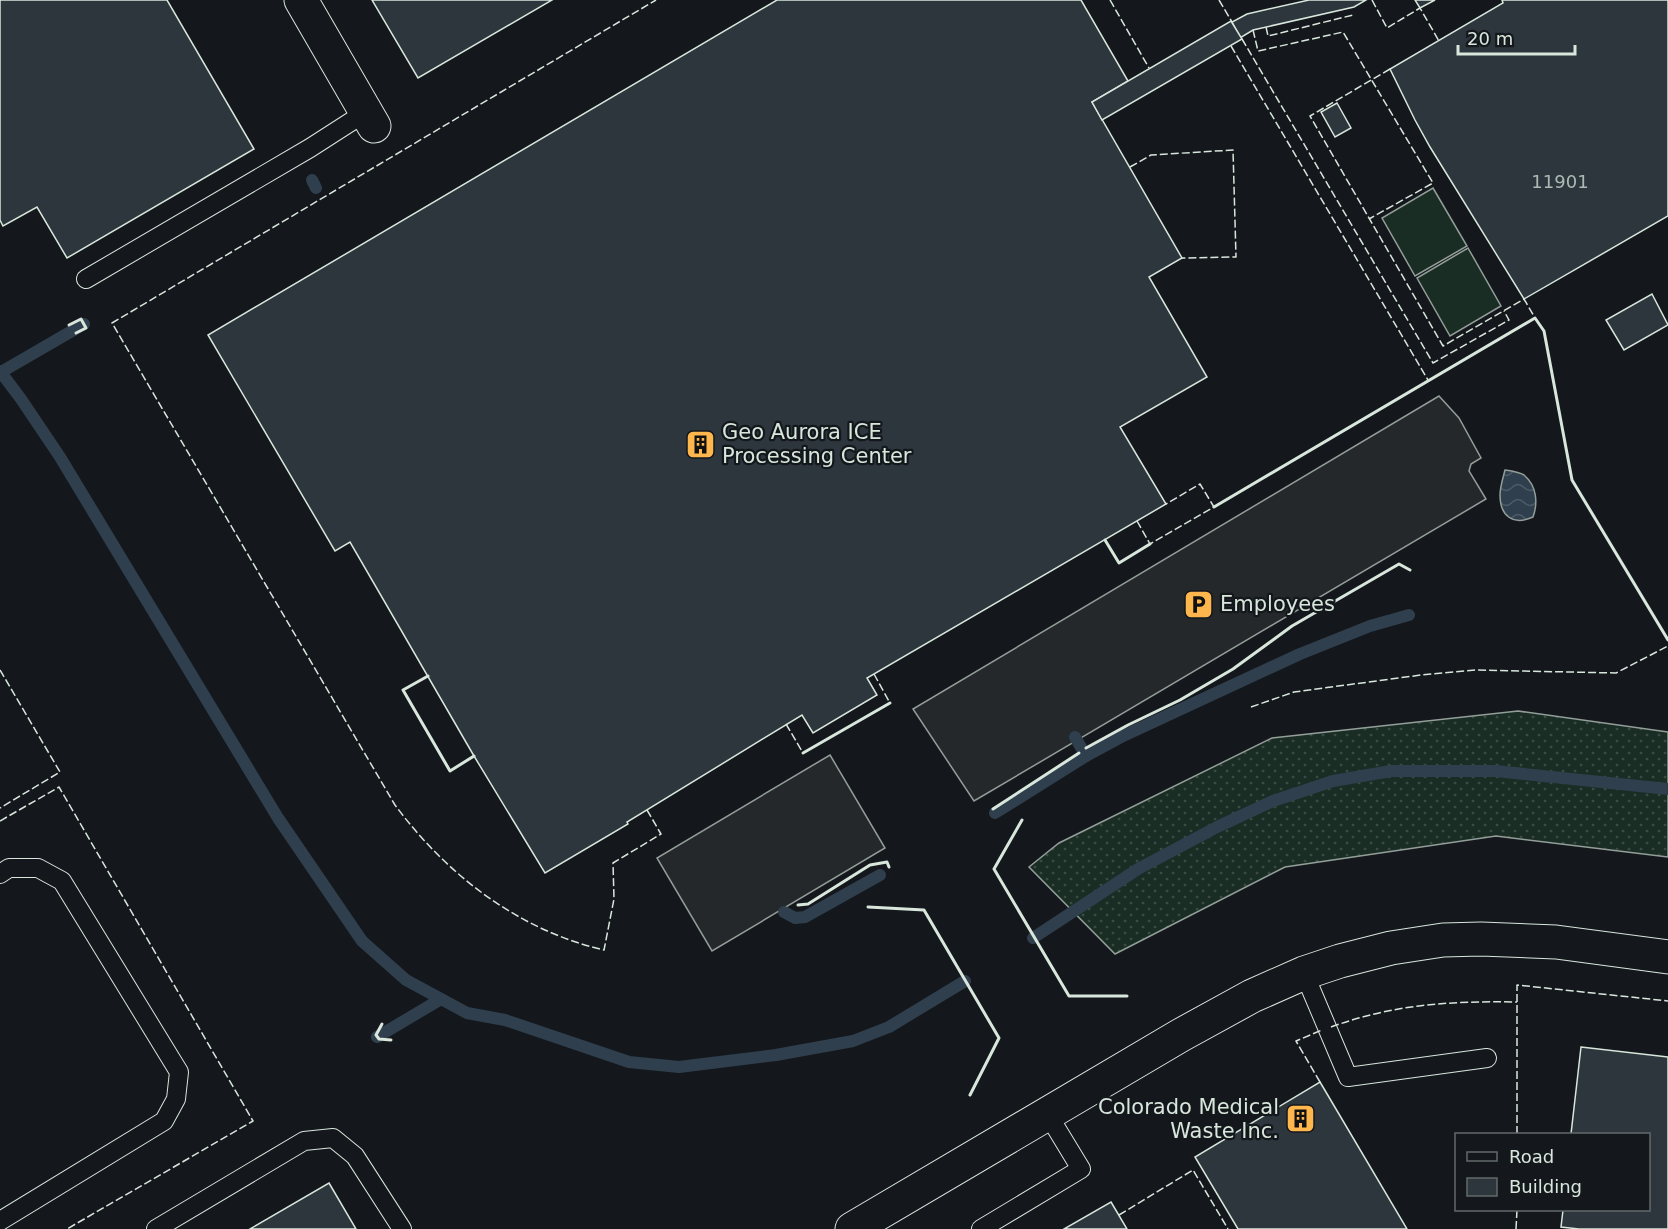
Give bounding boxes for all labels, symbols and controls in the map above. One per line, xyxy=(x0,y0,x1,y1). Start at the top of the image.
scale bar xyxy=(1458,18,1575,56)
text: 20 m xyxy=(1467,28,1513,49)
house number: 11901 xyxy=(1531,171,1589,192)
place label: Geo Aurora ICE Processing Center xyxy=(722,420,912,468)
building icon: Geo Aurora ICE Processing Center xyxy=(685,428,717,460)
parking icon: Employees xyxy=(1183,588,1215,620)
place label: Employees xyxy=(1220,592,1335,616)
place label: Colorado Medical Waste Inc. xyxy=(1098,1095,1279,1143)
building icon: Colorado Medical Waste Inc. xyxy=(1284,1103,1316,1135)
legend xyxy=(1455,1133,1650,1211)
text: Road xyxy=(1509,1146,1554,1167)
text: Building xyxy=(1509,1176,1582,1197)

